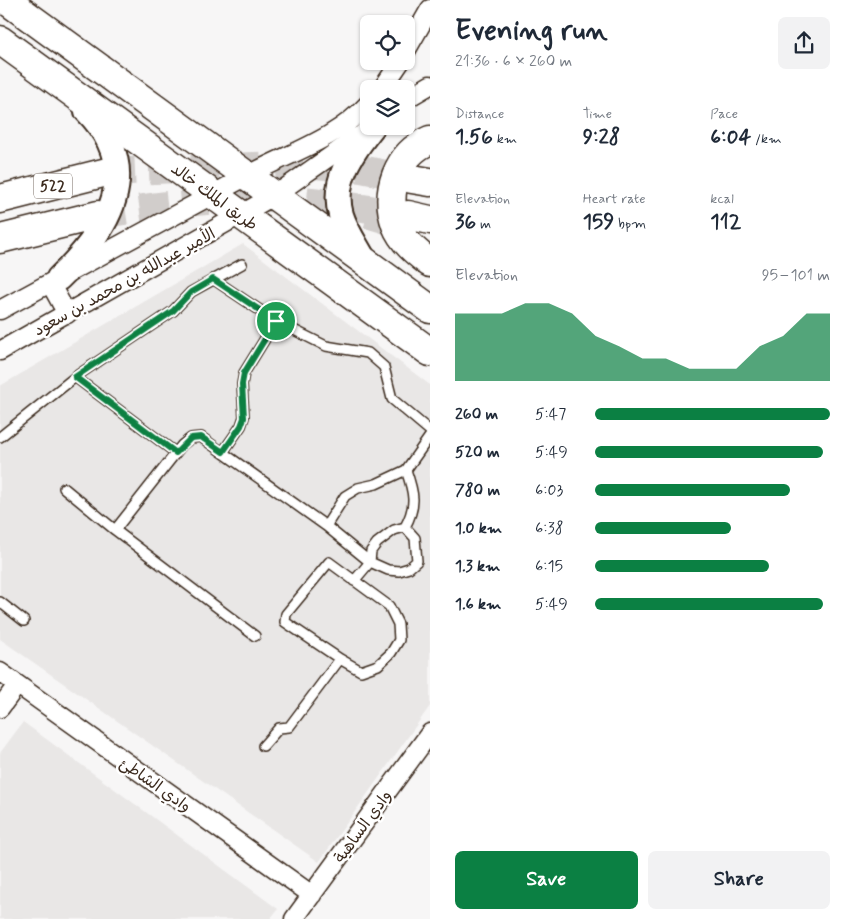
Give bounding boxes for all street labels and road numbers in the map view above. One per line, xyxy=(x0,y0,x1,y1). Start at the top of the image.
street label: طريق الملك خالد xyxy=(167,159,262,236)
road number: 522 xyxy=(34,174,72,198)
street label: الأمير عبدالله بن محمد بن سعود xyxy=(30,223,219,341)
street label: وادي الشاطئ xyxy=(115,753,195,817)
street label: وادي الساهية xyxy=(330,786,397,868)

